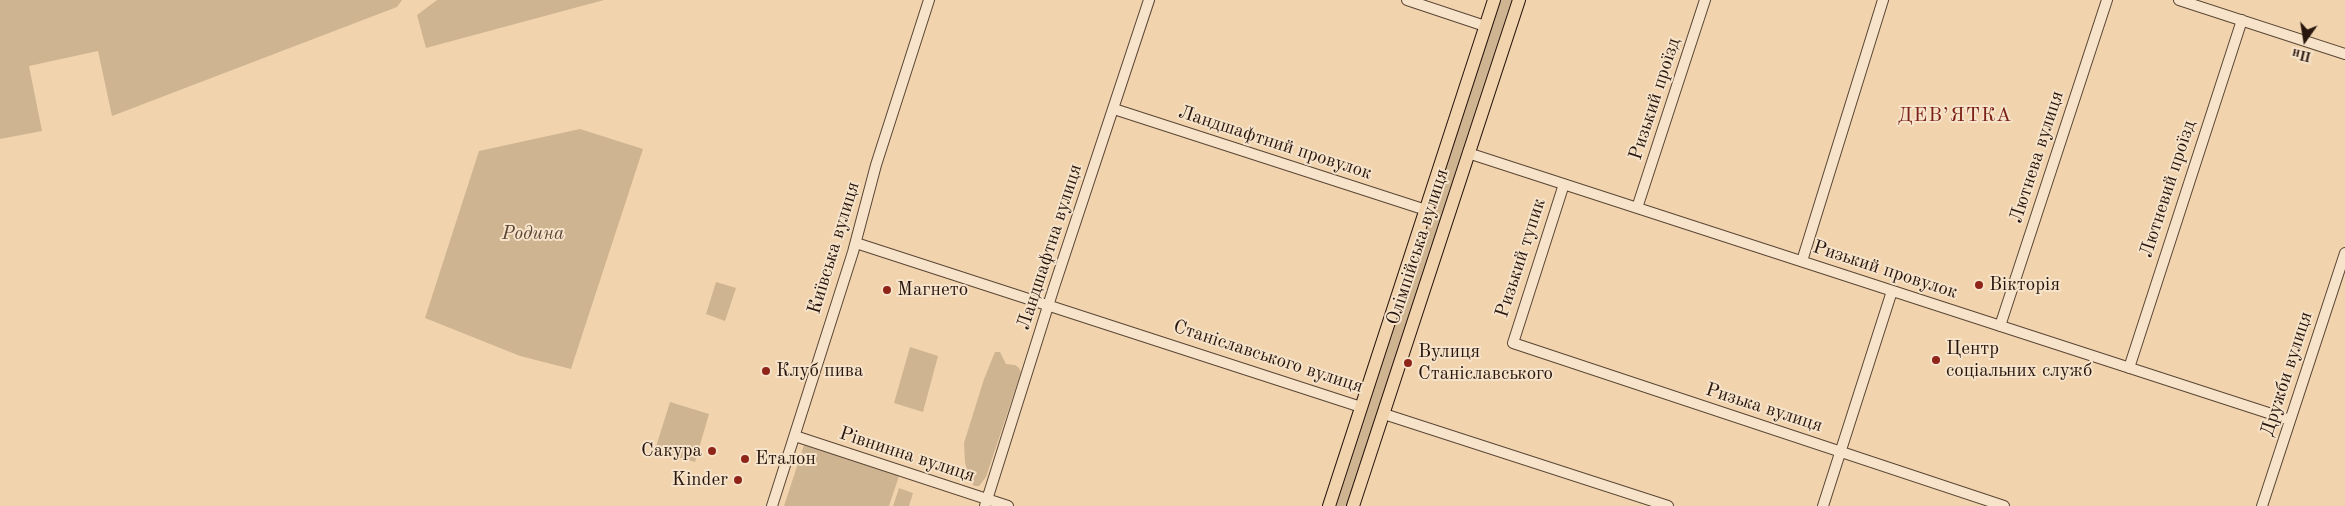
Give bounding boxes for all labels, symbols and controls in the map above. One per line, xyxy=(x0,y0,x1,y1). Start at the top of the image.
north arrow xyxy=(2280,15,2330,65)
street label: Ризький проїзд xyxy=(1625,35,1685,163)
text: Пн xyxy=(2291,46,2313,64)
street label: Лютнева вулиця xyxy=(2005,88,2069,226)
street label: Ландшафтний провулок xyxy=(1175,101,1375,185)
district label: ДЕВ’ЯТКА xyxy=(1897,104,2013,128)
street label: Лютневий проїзд xyxy=(2135,117,2201,261)
street label: Ландшафтна вулиця xyxy=(1012,161,1088,333)
street label: Олімпійська вулиця xyxy=(1382,166,1454,328)
street label: Київська вулиця xyxy=(803,179,865,317)
street label: Ризький тупик xyxy=(1491,196,1551,320)
park label: Родина xyxy=(502,223,564,245)
street label: Ризький провулок xyxy=(1810,236,1960,304)
place label: Вікторія xyxy=(1989,274,2060,296)
place label: Магнето xyxy=(897,279,968,301)
marker: Вікторія xyxy=(1973,279,1985,291)
marker: Магнето xyxy=(881,284,893,296)
street label: Дружби вулиця xyxy=(2256,309,2318,439)
street label: Станіславського вулиця xyxy=(1170,316,1366,398)
place label: Центр соціальних служб xyxy=(1946,338,2092,382)
place label: Вулиця Станіславського xyxy=(1418,341,1553,385)
marker: Центр соціальних служб xyxy=(1930,354,1942,366)
marker: Вулиця Станіславського xyxy=(1402,357,1414,369)
place label: Клуб пива xyxy=(776,360,863,382)
marker: Клуб пива xyxy=(760,365,772,377)
street label: Ризька вулиця xyxy=(1703,378,1825,438)
street label: Рівнинна вулиця xyxy=(836,422,978,488)
place label: Сакура xyxy=(641,440,702,462)
marker: Сакура xyxy=(706,445,718,457)
place label: Еталон xyxy=(755,448,816,470)
marker: Еталон xyxy=(739,453,751,465)
place label: Kinder xyxy=(672,469,728,491)
marker: Kinder xyxy=(732,474,744,486)

